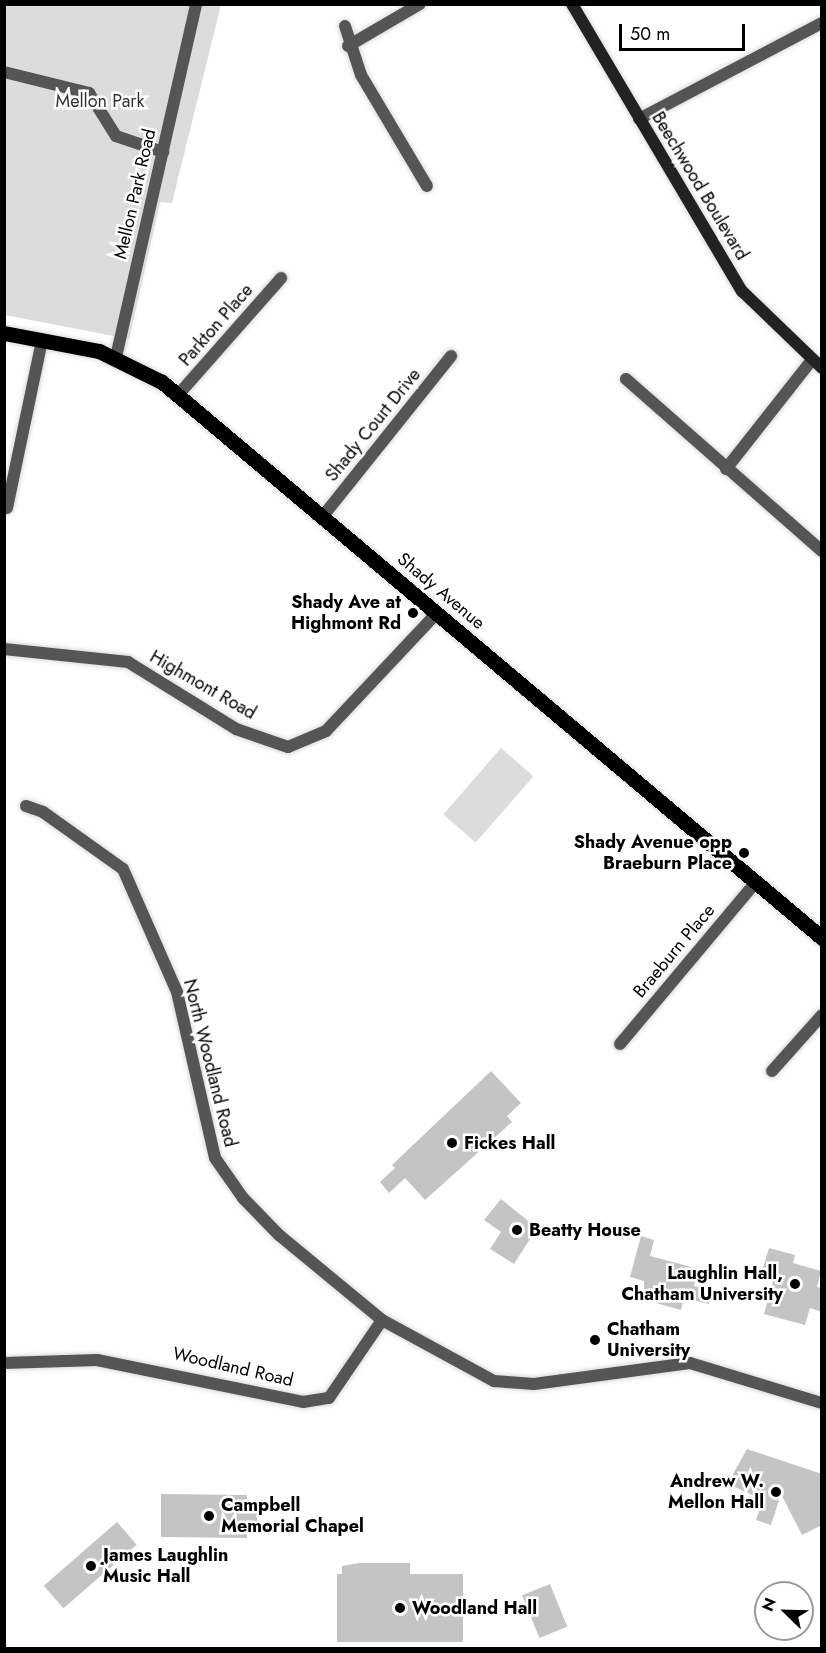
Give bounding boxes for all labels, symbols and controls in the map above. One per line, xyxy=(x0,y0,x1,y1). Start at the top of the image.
scale bar xyxy=(622,12,748,50)
text: 50 m xyxy=(630,21,670,47)
park label: Mellon Park xyxy=(56,90,144,112)
street label: Beechwood Boulevard xyxy=(647,108,753,264)
street label: Mellon Park Road xyxy=(110,127,160,261)
street label: Parkton Place xyxy=(175,280,257,370)
street label: Shady Court Drive xyxy=(321,364,425,486)
street label: Shady Avenue xyxy=(393,548,489,634)
place label: Shady Ave at Highmont Rd xyxy=(291,592,401,634)
marker: Shady Ave at Highmont Rd xyxy=(406,606,420,620)
street label: Highmont Road xyxy=(146,646,260,724)
place label: Shady Avenue opp Braeburn Place xyxy=(574,832,732,874)
marker: Shady Avenue opp Braeburn Place xyxy=(737,846,751,860)
street label: Braeburn Place xyxy=(629,900,719,1002)
street label: North Woodland Road xyxy=(179,977,241,1149)
place label: Fickes Hall xyxy=(464,1132,555,1154)
marker: Fickes Hall xyxy=(445,1136,459,1150)
place label: Beatty House xyxy=(529,1219,641,1241)
marker: Beatty House xyxy=(510,1223,524,1237)
place label: Laughlin Hall, Chatham University xyxy=(621,1263,783,1306)
marker: Laughlin Hall, Chatham University xyxy=(788,1277,802,1291)
place label: Chatham University xyxy=(607,1319,690,1362)
marker: Chatham University xyxy=(588,1333,602,1347)
street label: Woodland Road xyxy=(171,1343,295,1391)
place label: Andrew W. Mellon Hall xyxy=(668,1471,764,1514)
marker: Andrew W. Mellon Hall xyxy=(769,1485,783,1499)
place label: Campbell Memorial Chapel xyxy=(221,1495,364,1538)
marker: Campbell Memorial Chapel xyxy=(202,1509,216,1523)
place label: James Laughlin Music Hall xyxy=(103,1545,228,1588)
marker: James Laughlin Music Hall xyxy=(84,1559,98,1573)
north arrow xyxy=(754,1581,814,1641)
text: N xyxy=(756,1594,782,1615)
place label: Woodland Hall xyxy=(412,1597,537,1619)
marker: Woodland Hall xyxy=(393,1601,407,1615)

